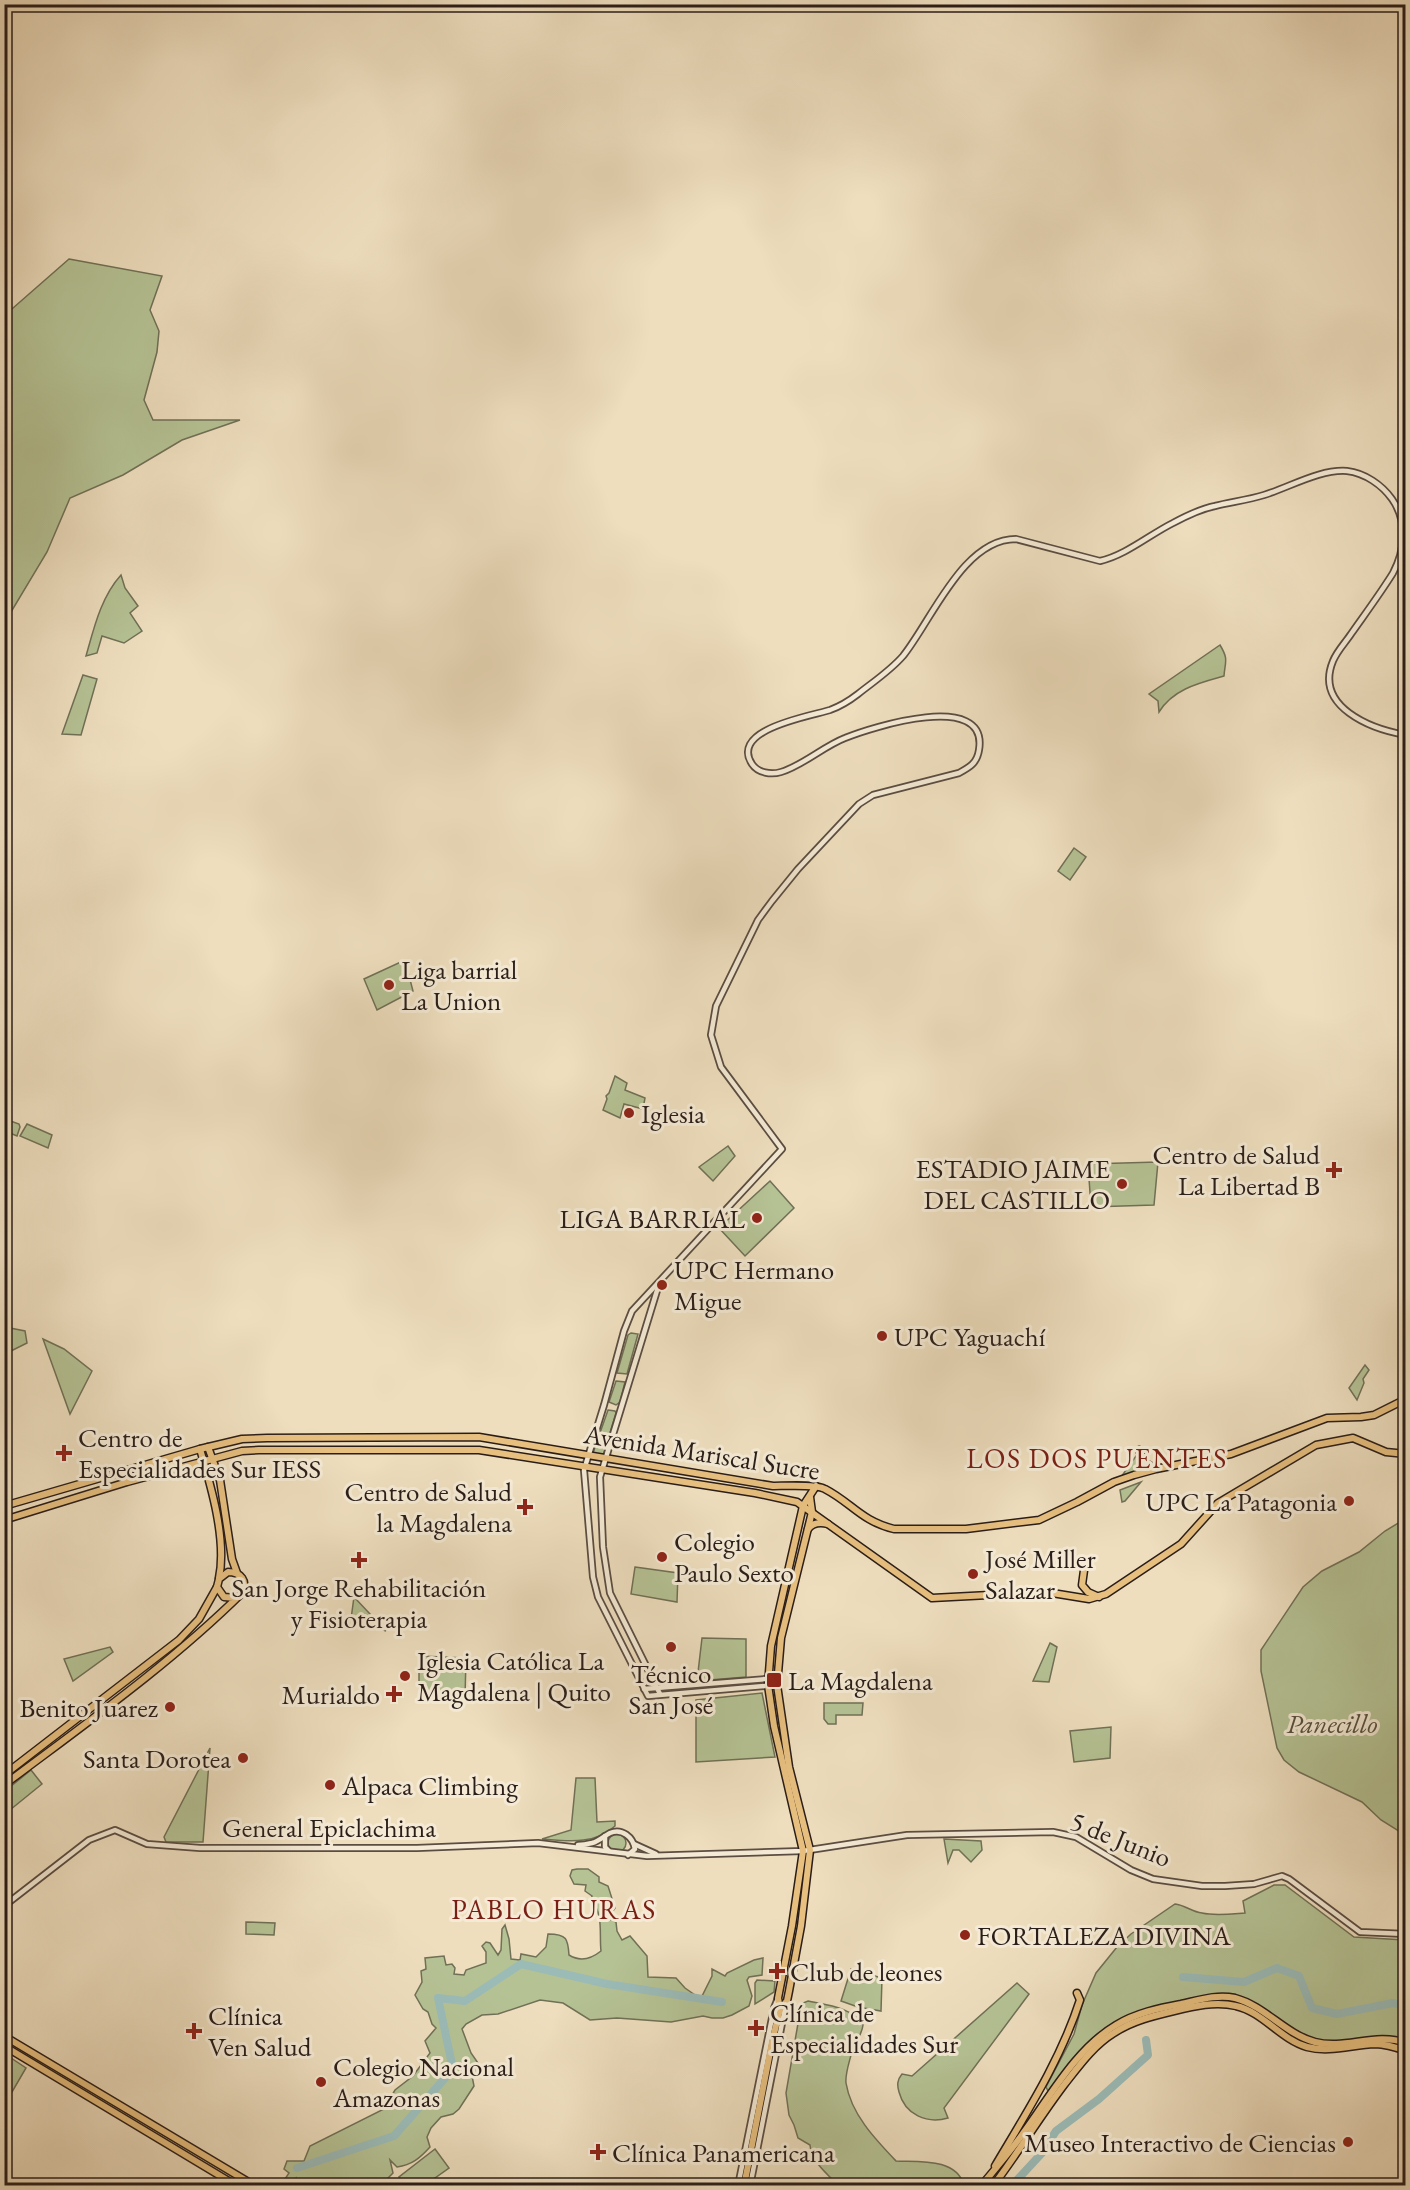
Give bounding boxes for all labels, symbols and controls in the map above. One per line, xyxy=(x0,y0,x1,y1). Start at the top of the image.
place label: Liga barrial La Union xyxy=(401,952,517,1018)
marker: Liga barrial La Union xyxy=(382,978,396,992)
place label: Iglesia xyxy=(641,1096,705,1131)
marker: Iglesia xyxy=(622,1106,636,1120)
place label: Centro de Salud La Libertad B xyxy=(1152,1137,1320,1203)
place label: ESTADIO JAIME DEL CASTILLO xyxy=(916,1151,1110,1217)
marker: Centro de Salud La Libertad B xyxy=(1325,1161,1343,1179)
marker: ESTADIO JAIME DEL CASTILLO xyxy=(1115,1177,1129,1191)
place label: LIGA BARRIAL xyxy=(560,1201,745,1236)
marker: LIGA BARRIAL xyxy=(750,1211,764,1225)
place label: UPC Hermano Migue xyxy=(674,1252,834,1318)
marker: UPC Hermano Migue xyxy=(655,1278,669,1292)
place label: UPC Yaguachí xyxy=(894,1319,1046,1354)
marker: UPC Yaguachí xyxy=(875,1329,889,1343)
street label: Avenida Mariscal Sucre xyxy=(581,1416,822,1488)
place label: Centro de Especialidades Sur IESS xyxy=(78,1420,321,1486)
district label: LOS DOS PUENTES xyxy=(966,1440,1228,1476)
marker: Centro de Especialidades Sur IESS xyxy=(55,1444,73,1462)
place label: Centro de Salud la Magdalena xyxy=(344,1474,512,1540)
place label: UPC La Patagonia xyxy=(1145,1484,1337,1519)
marker: UPC La Patagonia xyxy=(1342,1494,1356,1508)
marker: Centro de Salud la Magdalena xyxy=(516,1498,534,1516)
place label: Colegio Paulo Sexto xyxy=(674,1524,794,1590)
place label: José Miller Salazar xyxy=(983,1541,1096,1607)
marker: Colegio Paulo Sexto xyxy=(655,1550,669,1564)
marker: San Jorge Rehabilitación y Fisioterapia xyxy=(350,1551,368,1569)
marker: José Miller Salazar xyxy=(966,1567,980,1581)
place label: San Jorge Rehabilitación y Fisioterapia xyxy=(232,1570,486,1636)
marker: Técnico San José xyxy=(664,1640,678,1654)
place label: Iglesia Católica La Magdalena | Quito xyxy=(417,1643,611,1709)
place label: Técnico San José xyxy=(629,1656,713,1722)
place label: La Magdalena xyxy=(788,1663,933,1698)
marker: Iglesia Católica La Magdalena | Quito xyxy=(398,1669,412,1683)
marker: La Magdalena xyxy=(765,1671,783,1689)
place label: Murialdo xyxy=(282,1677,380,1712)
marker: Murialdo xyxy=(385,1685,403,1703)
place label: Benito Juarez xyxy=(20,1690,159,1725)
marker: Benito Juarez xyxy=(163,1700,177,1714)
park label: Panecillo xyxy=(1286,1706,1378,1741)
place label: Santa Dorotea xyxy=(83,1741,231,1776)
marker: Santa Dorotea xyxy=(236,1751,250,1765)
place label: Alpaca Climbing xyxy=(341,1768,518,1803)
marker: Alpaca Climbing xyxy=(323,1778,337,1792)
street label: 5 de Junio xyxy=(1065,1803,1177,1875)
street label: General Epiclachima xyxy=(222,1810,436,1845)
district label: PABLO HURAS xyxy=(451,1891,657,1927)
place label: FORTALEZA DIVINA xyxy=(977,1918,1231,1953)
marker: FORTALEZA DIVINA xyxy=(958,1928,972,1942)
place label: Club de leones xyxy=(790,1954,942,1989)
marker: Club de leones xyxy=(768,1962,786,1980)
place label: Clínica de Especialidades Sur xyxy=(770,1995,958,2061)
place label: Clínica Ven Salud xyxy=(208,1998,312,2064)
marker: Clínica de Especialidades Sur xyxy=(747,2019,765,2037)
marker: Clínica Ven Salud xyxy=(185,2022,203,2040)
place label: Colegio Nacional Amazonas xyxy=(332,2049,514,2115)
marker: Colegio Nacional Amazonas xyxy=(314,2075,328,2089)
place label: Museo Interactivo de Ciencias xyxy=(1024,2125,1336,2160)
place label: Clínica Panamericana xyxy=(612,2135,835,2170)
marker: Museo Interactivo de Ciencias xyxy=(1341,2135,1355,2149)
marker: Clínica Panamericana xyxy=(589,2143,607,2161)

